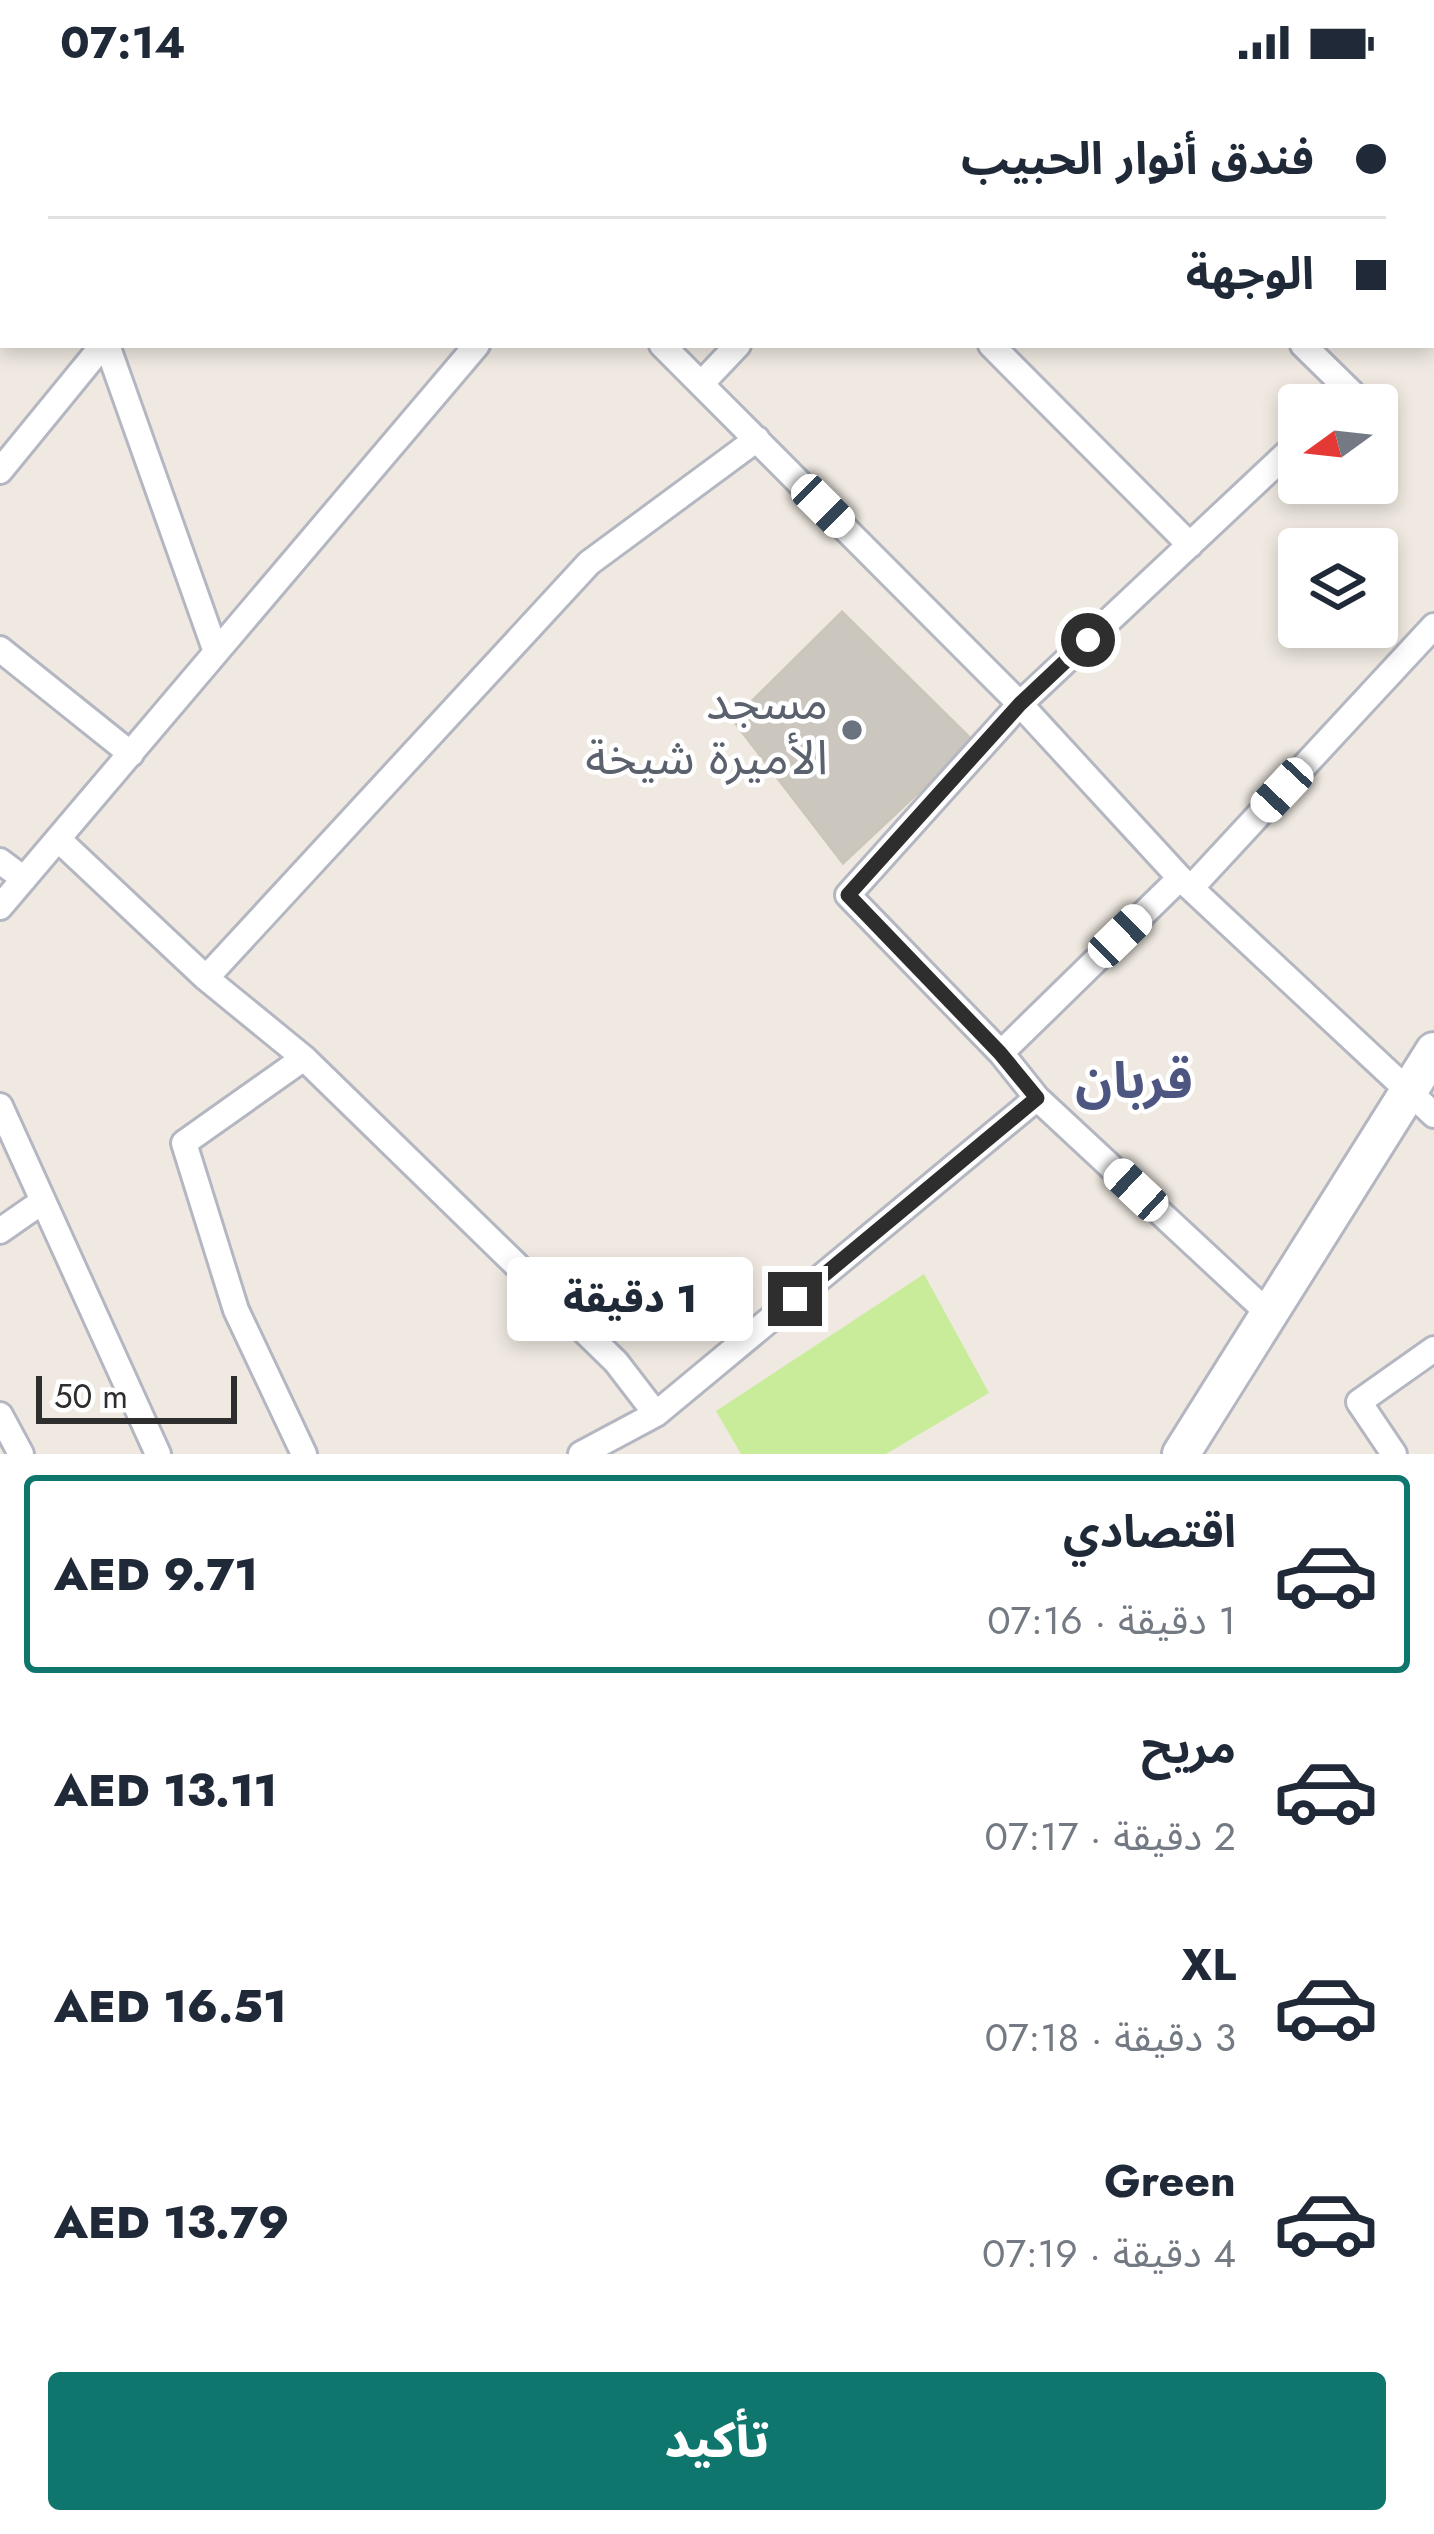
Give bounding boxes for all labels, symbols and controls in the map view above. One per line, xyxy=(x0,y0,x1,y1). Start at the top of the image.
text: 07:14 xyxy=(60,10,186,75)
text: فندق أنوار الحبيب xyxy=(961,126,1314,191)
text: الوجهة xyxy=(1186,241,1314,306)
north arrow xyxy=(1278,384,1398,504)
map controls xyxy=(1278,384,1398,648)
car xyxy=(785,468,861,544)
button: layers xyxy=(1278,528,1398,648)
route start xyxy=(1061,613,1115,667)
place label: مسجد الأميرة شيخة xyxy=(585,668,828,792)
marker: مسجد الأميرة شيخة xyxy=(839,717,865,743)
car xyxy=(1244,751,1320,829)
car xyxy=(1082,898,1158,974)
district label: قربان xyxy=(1075,1043,1193,1117)
car xyxy=(1097,1152,1175,1228)
callout: 1 دقيقة xyxy=(507,1257,753,1341)
text: 1 دقيقة xyxy=(563,1270,697,1327)
route end xyxy=(768,1272,822,1326)
scale bar xyxy=(36,1370,237,1423)
text: 50 m xyxy=(54,1373,128,1420)
text: اقتصادي xyxy=(1063,1499,1236,1564)
icon: car xyxy=(1272,1520,1380,1628)
text: AED 9.71 xyxy=(54,1542,258,1607)
text: 1 دقيقة · 07:16 xyxy=(987,1592,1236,1649)
text: مريح xyxy=(1141,1715,1236,1780)
icon: car xyxy=(1272,1736,1380,1844)
text: AED 13.11 xyxy=(54,1758,277,1823)
text: 2 دقيقة · 07:17 xyxy=(985,1808,1236,1865)
text: XL xyxy=(1181,1932,1236,1997)
icon: car xyxy=(1272,1952,1380,2060)
text: AED 16.51 xyxy=(54,1974,287,2039)
text: 3 دقيقة · 07:18 xyxy=(985,2009,1236,2066)
text: Green xyxy=(1104,2148,1236,2213)
icon: car xyxy=(1272,2168,1380,2276)
text: AED 13.79 xyxy=(54,2190,289,2255)
text: 4 دقيقة · 07:19 xyxy=(982,2225,1236,2282)
button: تأكيد xyxy=(48,2372,1386,2510)

